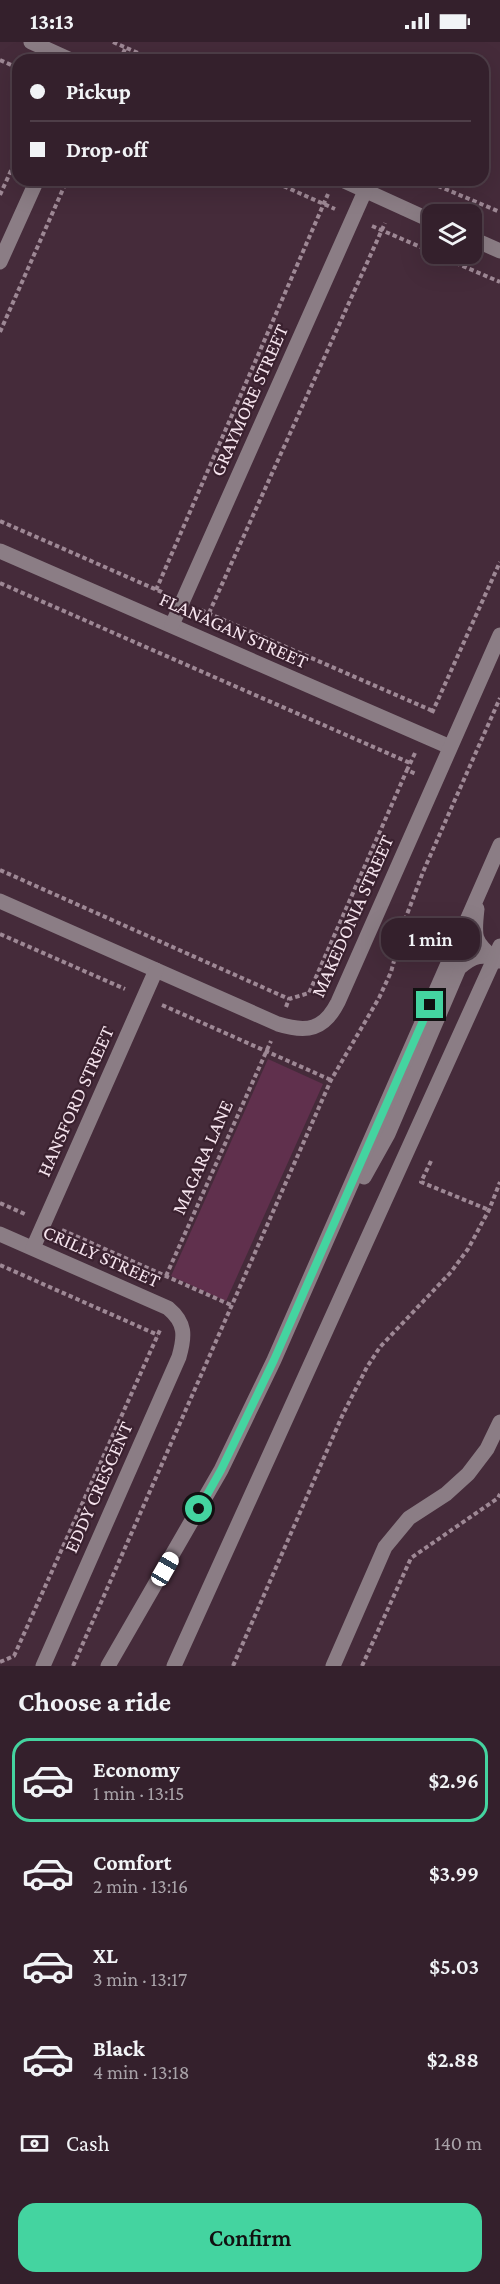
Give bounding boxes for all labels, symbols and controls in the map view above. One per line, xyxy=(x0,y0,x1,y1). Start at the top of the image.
text: 13:13 xyxy=(30,9,74,34)
text: Pickup xyxy=(66,79,131,104)
text: Drop-off xyxy=(66,137,148,162)
map controls xyxy=(422,204,482,264)
button: layers xyxy=(422,204,482,264)
street label: GRAYMORE STREET xyxy=(206,321,292,479)
street label: FLANAGAN STREET xyxy=(156,587,312,673)
street label: MAKEDONIA STREET xyxy=(306,831,398,1000)
callout: 1 min xyxy=(380,918,480,960)
text: 1 min xyxy=(408,928,453,950)
route end xyxy=(416,991,443,1018)
street label: HANSFORD STREET xyxy=(32,1022,118,1180)
street label: MAGARA LANE xyxy=(167,1096,237,1218)
street label: CRILLY STREET xyxy=(40,1220,164,1292)
street label: EDDY CRESCENT xyxy=(59,1418,137,1556)
route start xyxy=(185,1495,212,1522)
car xyxy=(148,1549,182,1589)
text: Choose a ride xyxy=(18,1687,171,1717)
icon: car xyxy=(21,1753,75,1807)
text: Economy xyxy=(93,1757,180,1782)
text: $2.96 xyxy=(428,1768,479,1793)
text: 1 min · 13:15 xyxy=(93,1782,185,1804)
icon: car xyxy=(21,1846,75,1900)
text: Comfort xyxy=(93,1850,171,1875)
text: $3.99 xyxy=(429,1861,479,1886)
text: 2 min · 13:16 xyxy=(93,1875,188,1897)
icon: car xyxy=(21,1939,75,1993)
text: XL xyxy=(93,1943,118,1968)
text: $5.03 xyxy=(429,1954,479,1979)
text: 3 min · 13:17 xyxy=(93,1968,187,1990)
icon: car xyxy=(21,2032,75,2086)
text: Black xyxy=(93,2036,145,2061)
text: $2.88 xyxy=(427,2047,479,2072)
text: 4 min · 13:18 xyxy=(93,2061,189,2083)
icon: cash xyxy=(18,2127,51,2160)
text: Cash xyxy=(66,2131,110,2156)
text: 140 m xyxy=(434,2132,482,2154)
button: Confirm xyxy=(18,2203,482,2272)

